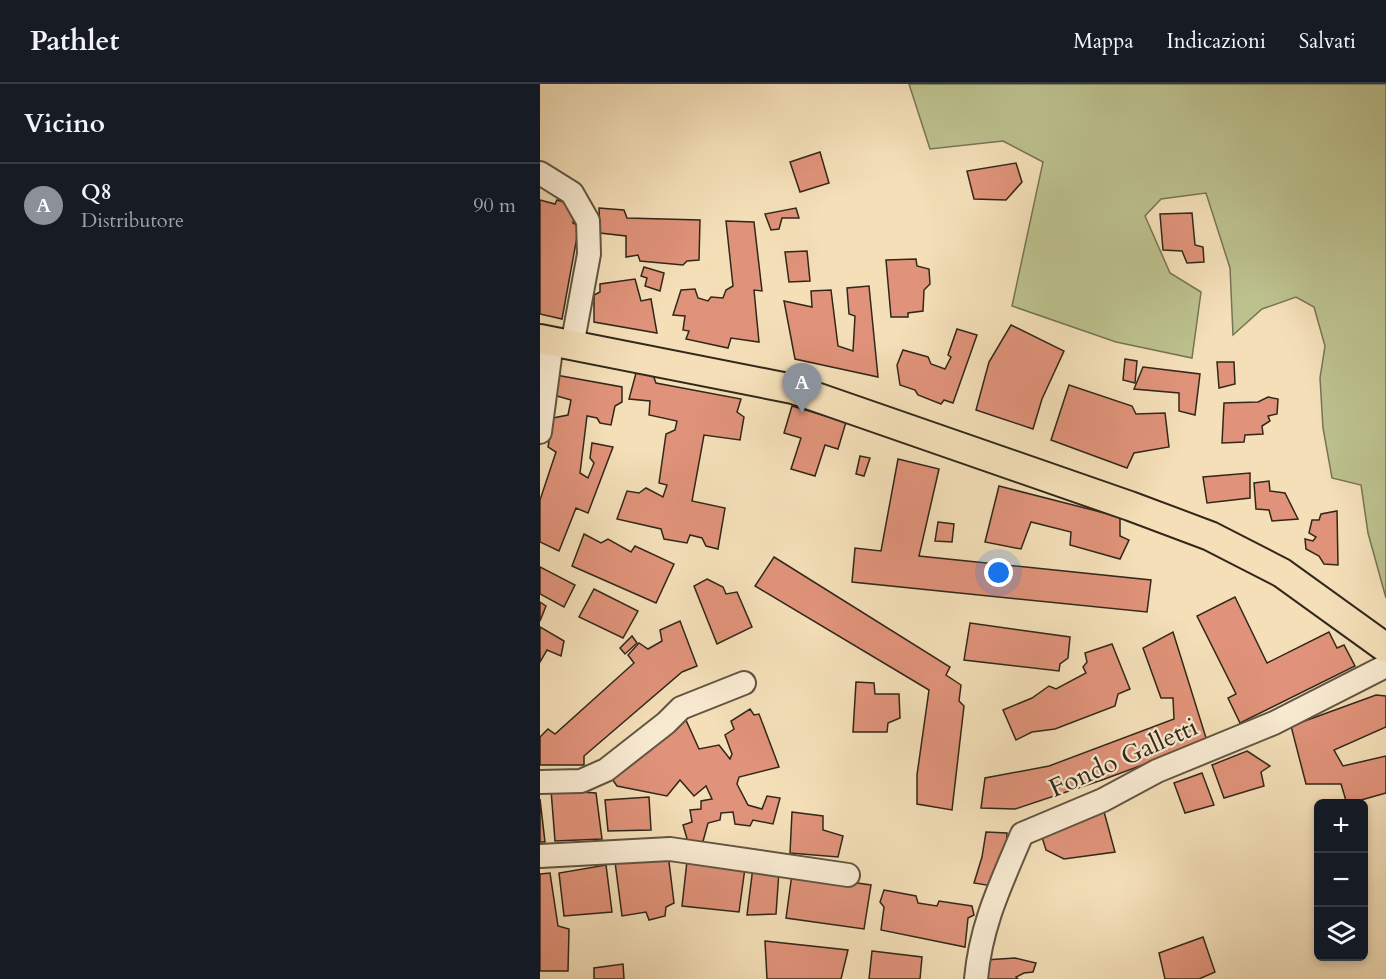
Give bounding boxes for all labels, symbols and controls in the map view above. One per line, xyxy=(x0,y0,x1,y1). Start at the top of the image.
text: Pathlet xyxy=(30,22,119,60)
text: Mappa xyxy=(1073,27,1133,56)
text: Indicazioni xyxy=(1166,27,1266,56)
text: Salvati xyxy=(1299,27,1356,56)
text: Vicino xyxy=(24,106,105,141)
text: Q8 xyxy=(81,177,112,207)
text: A xyxy=(36,192,51,219)
text: 90 m xyxy=(473,192,516,219)
text: Distributore xyxy=(81,207,184,234)
pin: A xyxy=(782,364,822,413)
your location xyxy=(984,558,1013,587)
street label: Fondo Galletti xyxy=(1043,709,1203,806)
map controls xyxy=(1314,799,1368,961)
button: + xyxy=(1314,799,1368,853)
button: − xyxy=(1314,853,1368,907)
button: layers xyxy=(1314,907,1368,961)

